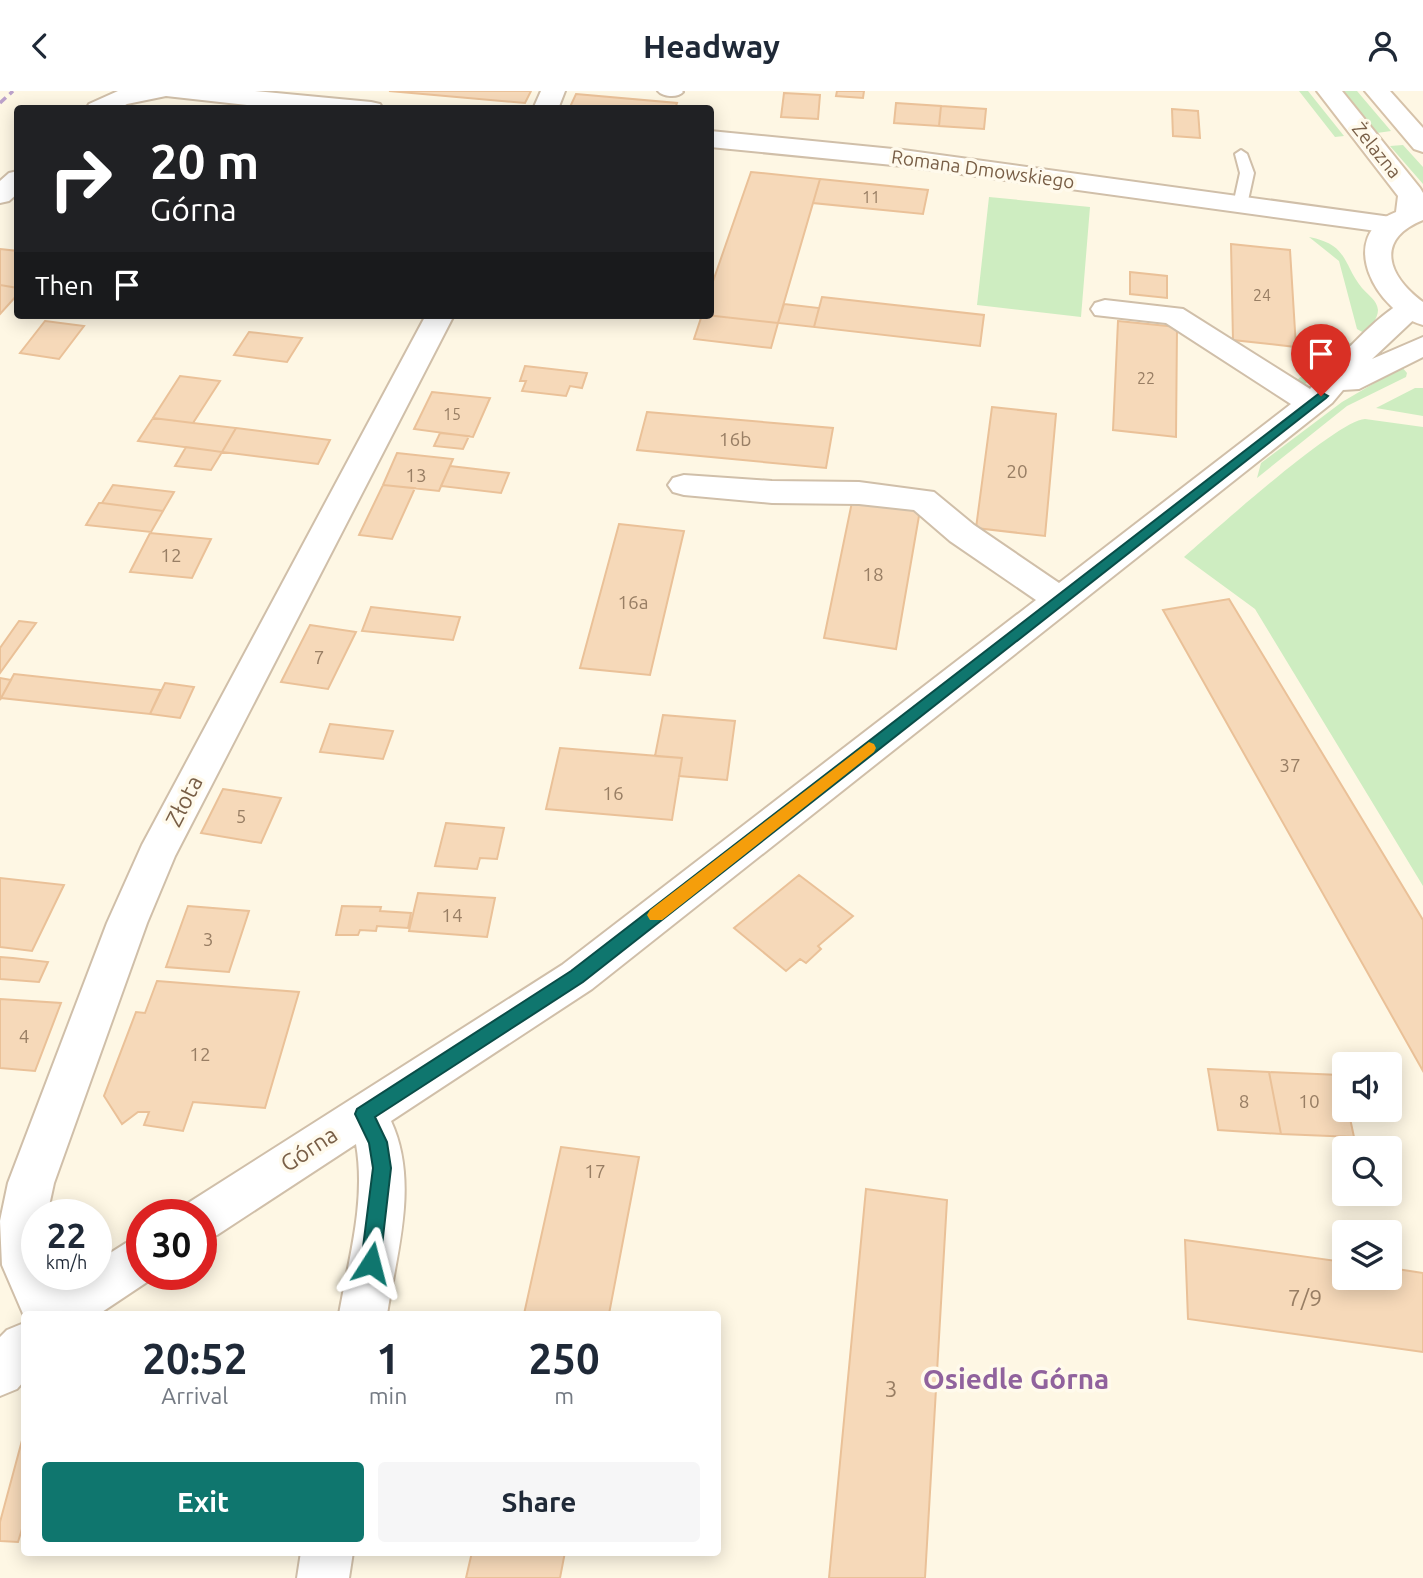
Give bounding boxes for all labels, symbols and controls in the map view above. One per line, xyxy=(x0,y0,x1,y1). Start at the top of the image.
icon: back xyxy=(21,27,59,65)
icon: person xyxy=(1364,27,1402,65)
text: Headway xyxy=(643,28,780,64)
street label: Żelazna xyxy=(1348,118,1406,182)
icon: right xyxy=(35,133,126,224)
text: 20 m xyxy=(150,133,259,188)
street label: Romana Dmowskiego xyxy=(890,145,1076,193)
house number: 11 xyxy=(862,188,880,206)
text: Górna xyxy=(150,191,237,227)
icon: arrive xyxy=(108,266,146,304)
text: Then xyxy=(35,271,94,300)
house number: 24 xyxy=(1253,286,1271,304)
pin xyxy=(1291,324,1351,396)
icon: arrive xyxy=(1302,335,1340,373)
house number: 22 xyxy=(1137,369,1155,387)
house number: 15 xyxy=(443,405,461,423)
house number: 16b xyxy=(719,428,751,450)
house number: 20 xyxy=(1006,460,1028,482)
house number: 13 xyxy=(405,464,427,486)
house number: 12 xyxy=(160,544,182,566)
house number: 18 xyxy=(862,563,884,585)
house number: 16a xyxy=(617,591,649,613)
house number: 7 xyxy=(314,646,324,668)
house number: 37 xyxy=(1279,754,1301,776)
street label: Złota xyxy=(160,771,207,830)
house number: 16 xyxy=(602,782,624,804)
house number: 5 xyxy=(236,805,246,827)
house number: 14 xyxy=(441,904,463,926)
house number: 3 xyxy=(203,928,213,950)
house number: 4 xyxy=(19,1025,29,1047)
house number: 12 xyxy=(189,1043,211,1065)
map controls xyxy=(1332,1052,1402,1290)
button: sound xyxy=(1332,1052,1402,1122)
house number: 8 xyxy=(1239,1090,1249,1112)
house number: 10 xyxy=(1298,1090,1320,1112)
street label: Górna xyxy=(276,1121,342,1176)
button: search xyxy=(1332,1136,1402,1206)
house number: 17 xyxy=(584,1160,606,1182)
speed limit sign: 30 xyxy=(126,1199,217,1290)
text: 22 xyxy=(47,1215,86,1255)
button: layers xyxy=(1332,1220,1402,1290)
position arrow xyxy=(334,1226,408,1300)
text: km/h xyxy=(46,1252,87,1272)
house number: 7/9 xyxy=(1288,1285,1322,1310)
text: 20:52 xyxy=(142,1335,247,1382)
text: 1 xyxy=(376,1335,400,1382)
text: 250 xyxy=(529,1335,600,1382)
district label: Osiedle Górna xyxy=(923,1363,1109,1394)
house number: 3 xyxy=(885,1376,897,1401)
text: Arrival xyxy=(161,1383,228,1408)
text: min xyxy=(369,1383,407,1408)
text: m xyxy=(554,1383,574,1408)
button: Exit xyxy=(42,1462,364,1542)
button: Share xyxy=(378,1462,700,1542)

